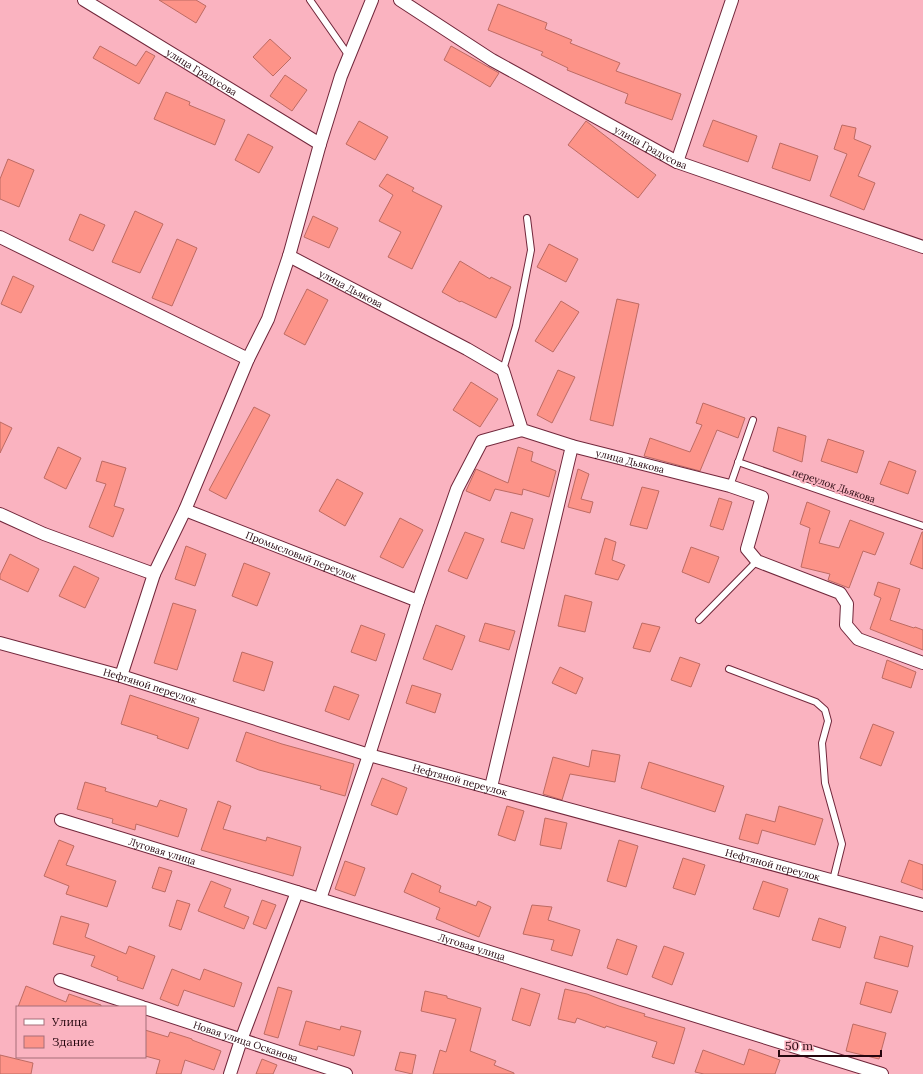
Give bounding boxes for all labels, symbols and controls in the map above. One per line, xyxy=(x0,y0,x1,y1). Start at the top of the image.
street label: улица Градусова xyxy=(164,46,239,99)
street label: улица Градусова xyxy=(612,123,689,172)
street label: улица Дьякова xyxy=(317,267,385,311)
street label: улица Дьякова xyxy=(594,446,666,476)
street label: переулок Дьякова xyxy=(791,465,877,506)
street label: Промысловый переулок xyxy=(244,528,359,584)
street label: Нефтяной переулок xyxy=(102,665,199,707)
street label: Нефтяной переулок xyxy=(411,761,509,799)
street label: Луговая улица xyxy=(127,835,197,868)
street label: Нефтяной переулок xyxy=(724,846,822,884)
street label: Луговая улица xyxy=(437,930,507,963)
legend xyxy=(16,1006,146,1058)
text: Улица xyxy=(51,1014,88,1029)
street label: Новая улица Осканова xyxy=(191,1018,300,1065)
scale bar xyxy=(779,1032,881,1058)
text: Здание xyxy=(52,1034,95,1049)
text: 50 m xyxy=(785,1038,813,1053)

